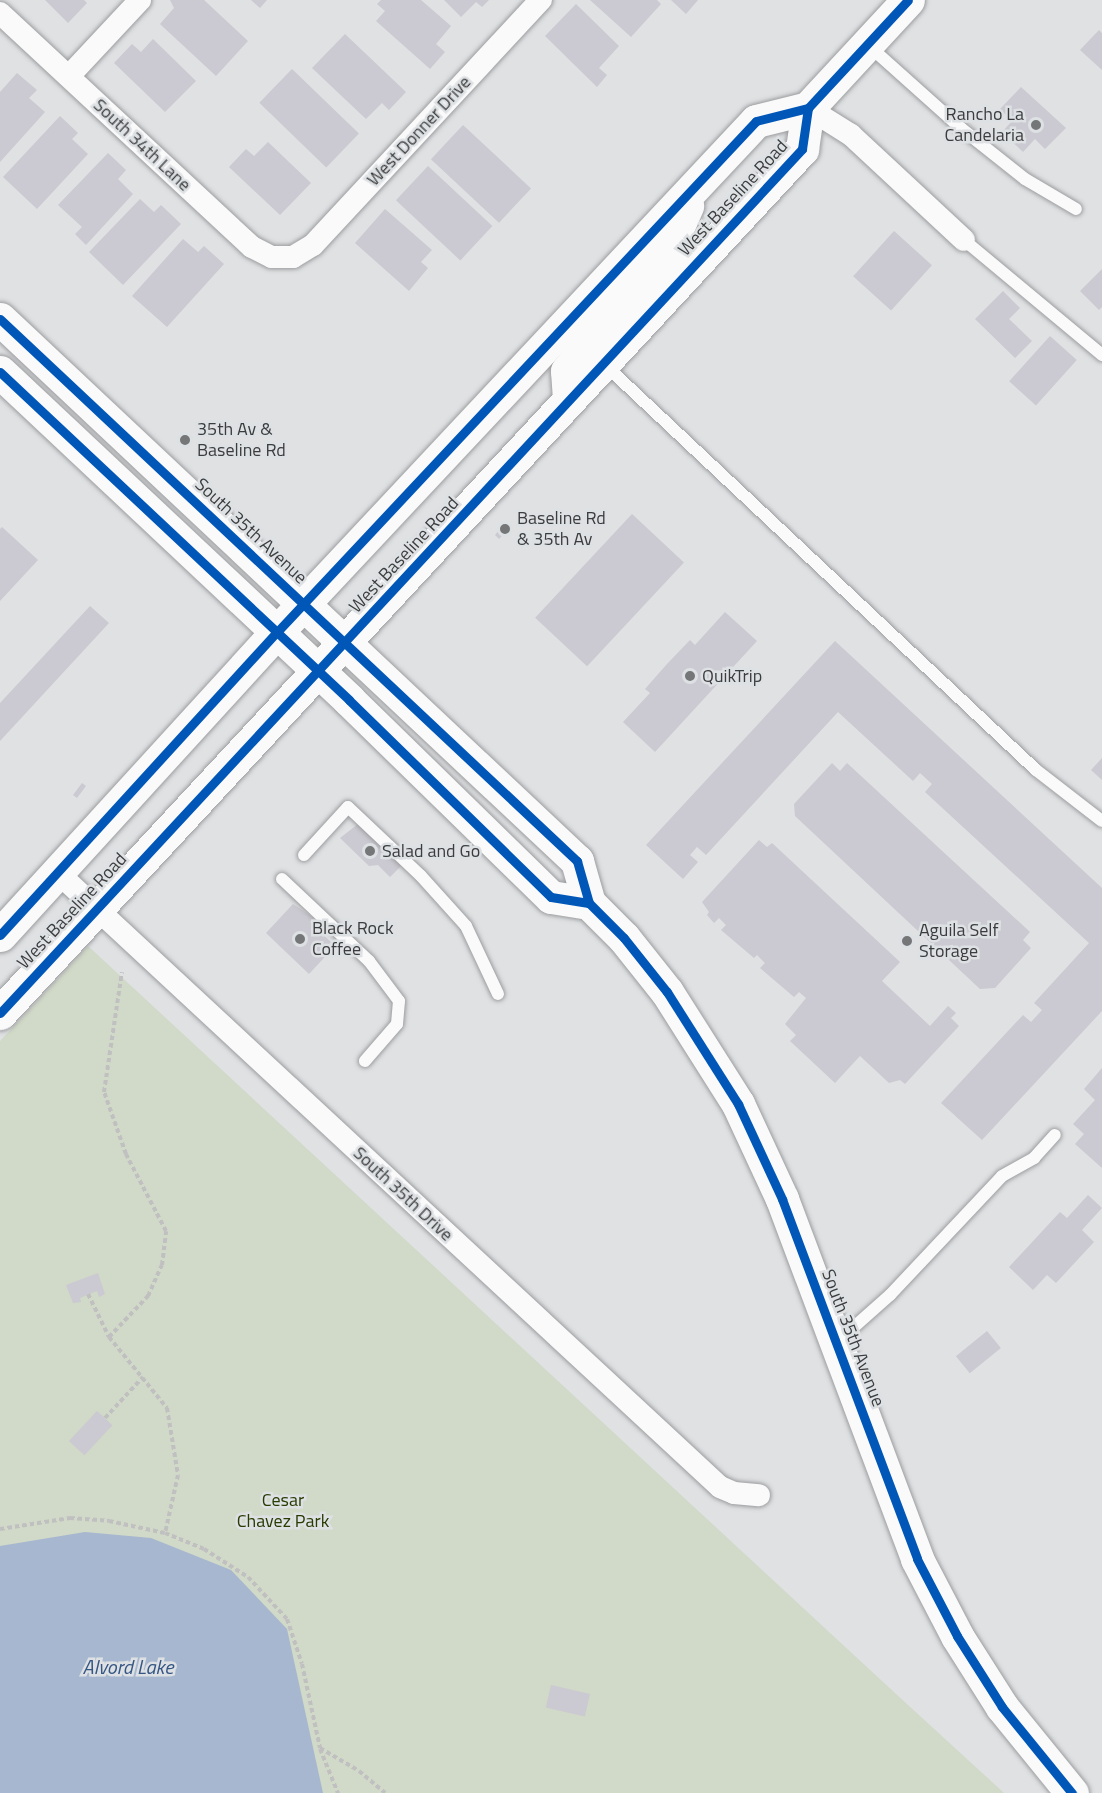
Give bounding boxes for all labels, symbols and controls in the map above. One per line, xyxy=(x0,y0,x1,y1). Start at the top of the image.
street label: West Donner Drive xyxy=(363,72,475,190)
street label: South 34th Lane xyxy=(89,94,195,196)
place label: Rancho La Candelaria xyxy=(945,104,1024,146)
marker: Rancho La Candelaria xyxy=(1029,118,1043,132)
street label: West Baseline Road xyxy=(674,136,792,260)
place label: 35th Av & Baseline Rd xyxy=(197,419,286,462)
marker: 35th Av & Baseline Rd xyxy=(178,433,192,447)
street label: South 35th Avenue xyxy=(191,474,311,588)
street label: West Baseline Road xyxy=(345,493,463,617)
place label: Baseline Rd & 35th Av xyxy=(517,508,606,550)
marker: Baseline Rd & 35th Av xyxy=(498,522,512,536)
place label: QuikTrip xyxy=(702,665,762,687)
marker: QuikTrip xyxy=(683,669,697,683)
place label: Salad and Go xyxy=(382,840,480,862)
marker: Salad and Go xyxy=(363,844,377,858)
street label: West Baseline Road xyxy=(13,849,131,973)
place label: Black Rock Coffee xyxy=(312,918,394,960)
place label: Aguila Self Storage xyxy=(919,920,998,962)
marker: Black Rock Coffee xyxy=(293,932,307,946)
marker: Aguila Self Storage xyxy=(900,934,914,948)
street label: South 35th Drive xyxy=(349,1142,457,1246)
street label: South 35th Avenue xyxy=(817,1266,889,1410)
park label: Cesar Chavez Park xyxy=(237,1490,329,1532)
water label: Alvord Lake xyxy=(83,1654,173,1678)

